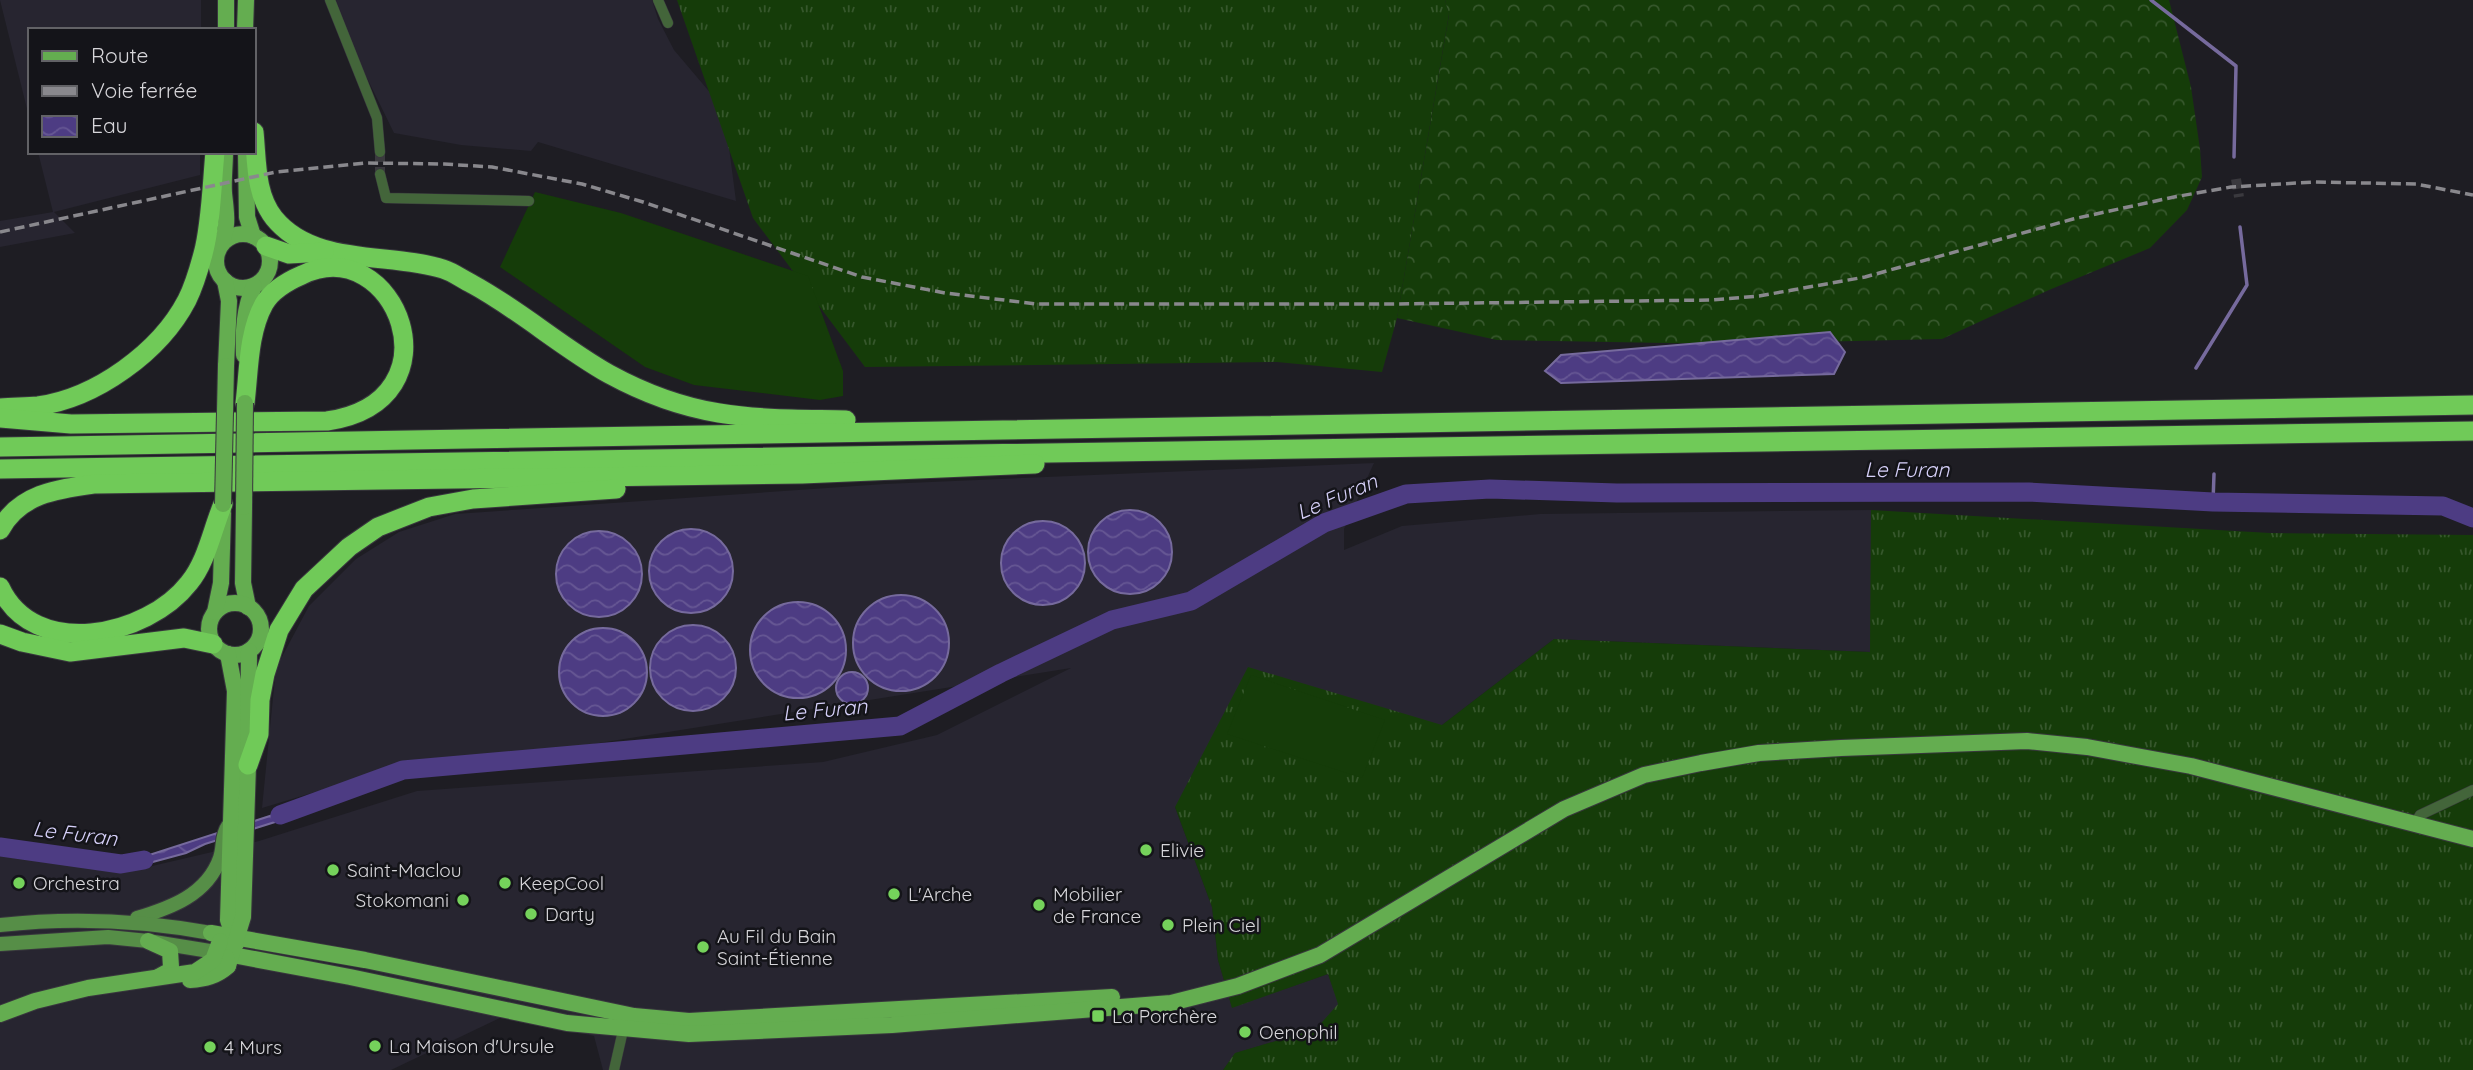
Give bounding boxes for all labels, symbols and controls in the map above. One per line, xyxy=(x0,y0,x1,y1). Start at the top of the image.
legend xyxy=(28,28,256,154)
text: Route xyxy=(91,42,148,68)
text: Voie ferrée xyxy=(91,77,197,103)
text: Eau xyxy=(91,112,127,138)
water label: Le Furan xyxy=(1865,456,1950,482)
water label: Le Furan xyxy=(1292,467,1382,525)
water label: Le Furan xyxy=(781,692,869,726)
water label: Le Furan xyxy=(31,815,120,851)
place label: Elivie xyxy=(1160,838,1204,862)
marker: Elivie xyxy=(1138,842,1154,858)
place label: Saint-Maclou xyxy=(347,858,462,882)
marker: Saint-Maclou xyxy=(325,862,341,878)
place label: Orchestra xyxy=(33,871,120,895)
place label: KeepCool xyxy=(519,871,604,895)
marker: Orchestra xyxy=(11,875,27,891)
marker: KeepCool xyxy=(497,875,513,891)
place label: L'Arche xyxy=(908,882,972,906)
place label: Mobilier de France xyxy=(1053,882,1141,928)
marker: L'Arche xyxy=(886,886,902,902)
place label: Stokomani xyxy=(355,888,449,912)
marker: Stokomani xyxy=(455,892,471,908)
marker: Mobilier de France xyxy=(1031,897,1047,913)
place label: Darty xyxy=(545,902,595,926)
marker: Darty xyxy=(523,906,539,922)
place label: Plein Ciel xyxy=(1182,913,1260,937)
marker: Plein Ciel xyxy=(1160,917,1176,933)
place label: Au Fil du Bain Saint-Étienne xyxy=(717,924,836,970)
marker: Au Fil du Bain Saint-Étienne xyxy=(695,939,711,955)
place label: La Porchère xyxy=(1112,1004,1217,1028)
marker: La Porchère xyxy=(1090,1008,1106,1024)
place label: Oenophil xyxy=(1259,1020,1338,1044)
marker: Oenophil xyxy=(1237,1024,1253,1040)
place label: La Maison d'Ursule xyxy=(389,1034,554,1058)
place label: 4 Murs xyxy=(224,1035,282,1059)
marker: La Maison d'Ursule xyxy=(367,1038,383,1054)
marker: 4 Murs xyxy=(202,1039,218,1055)

